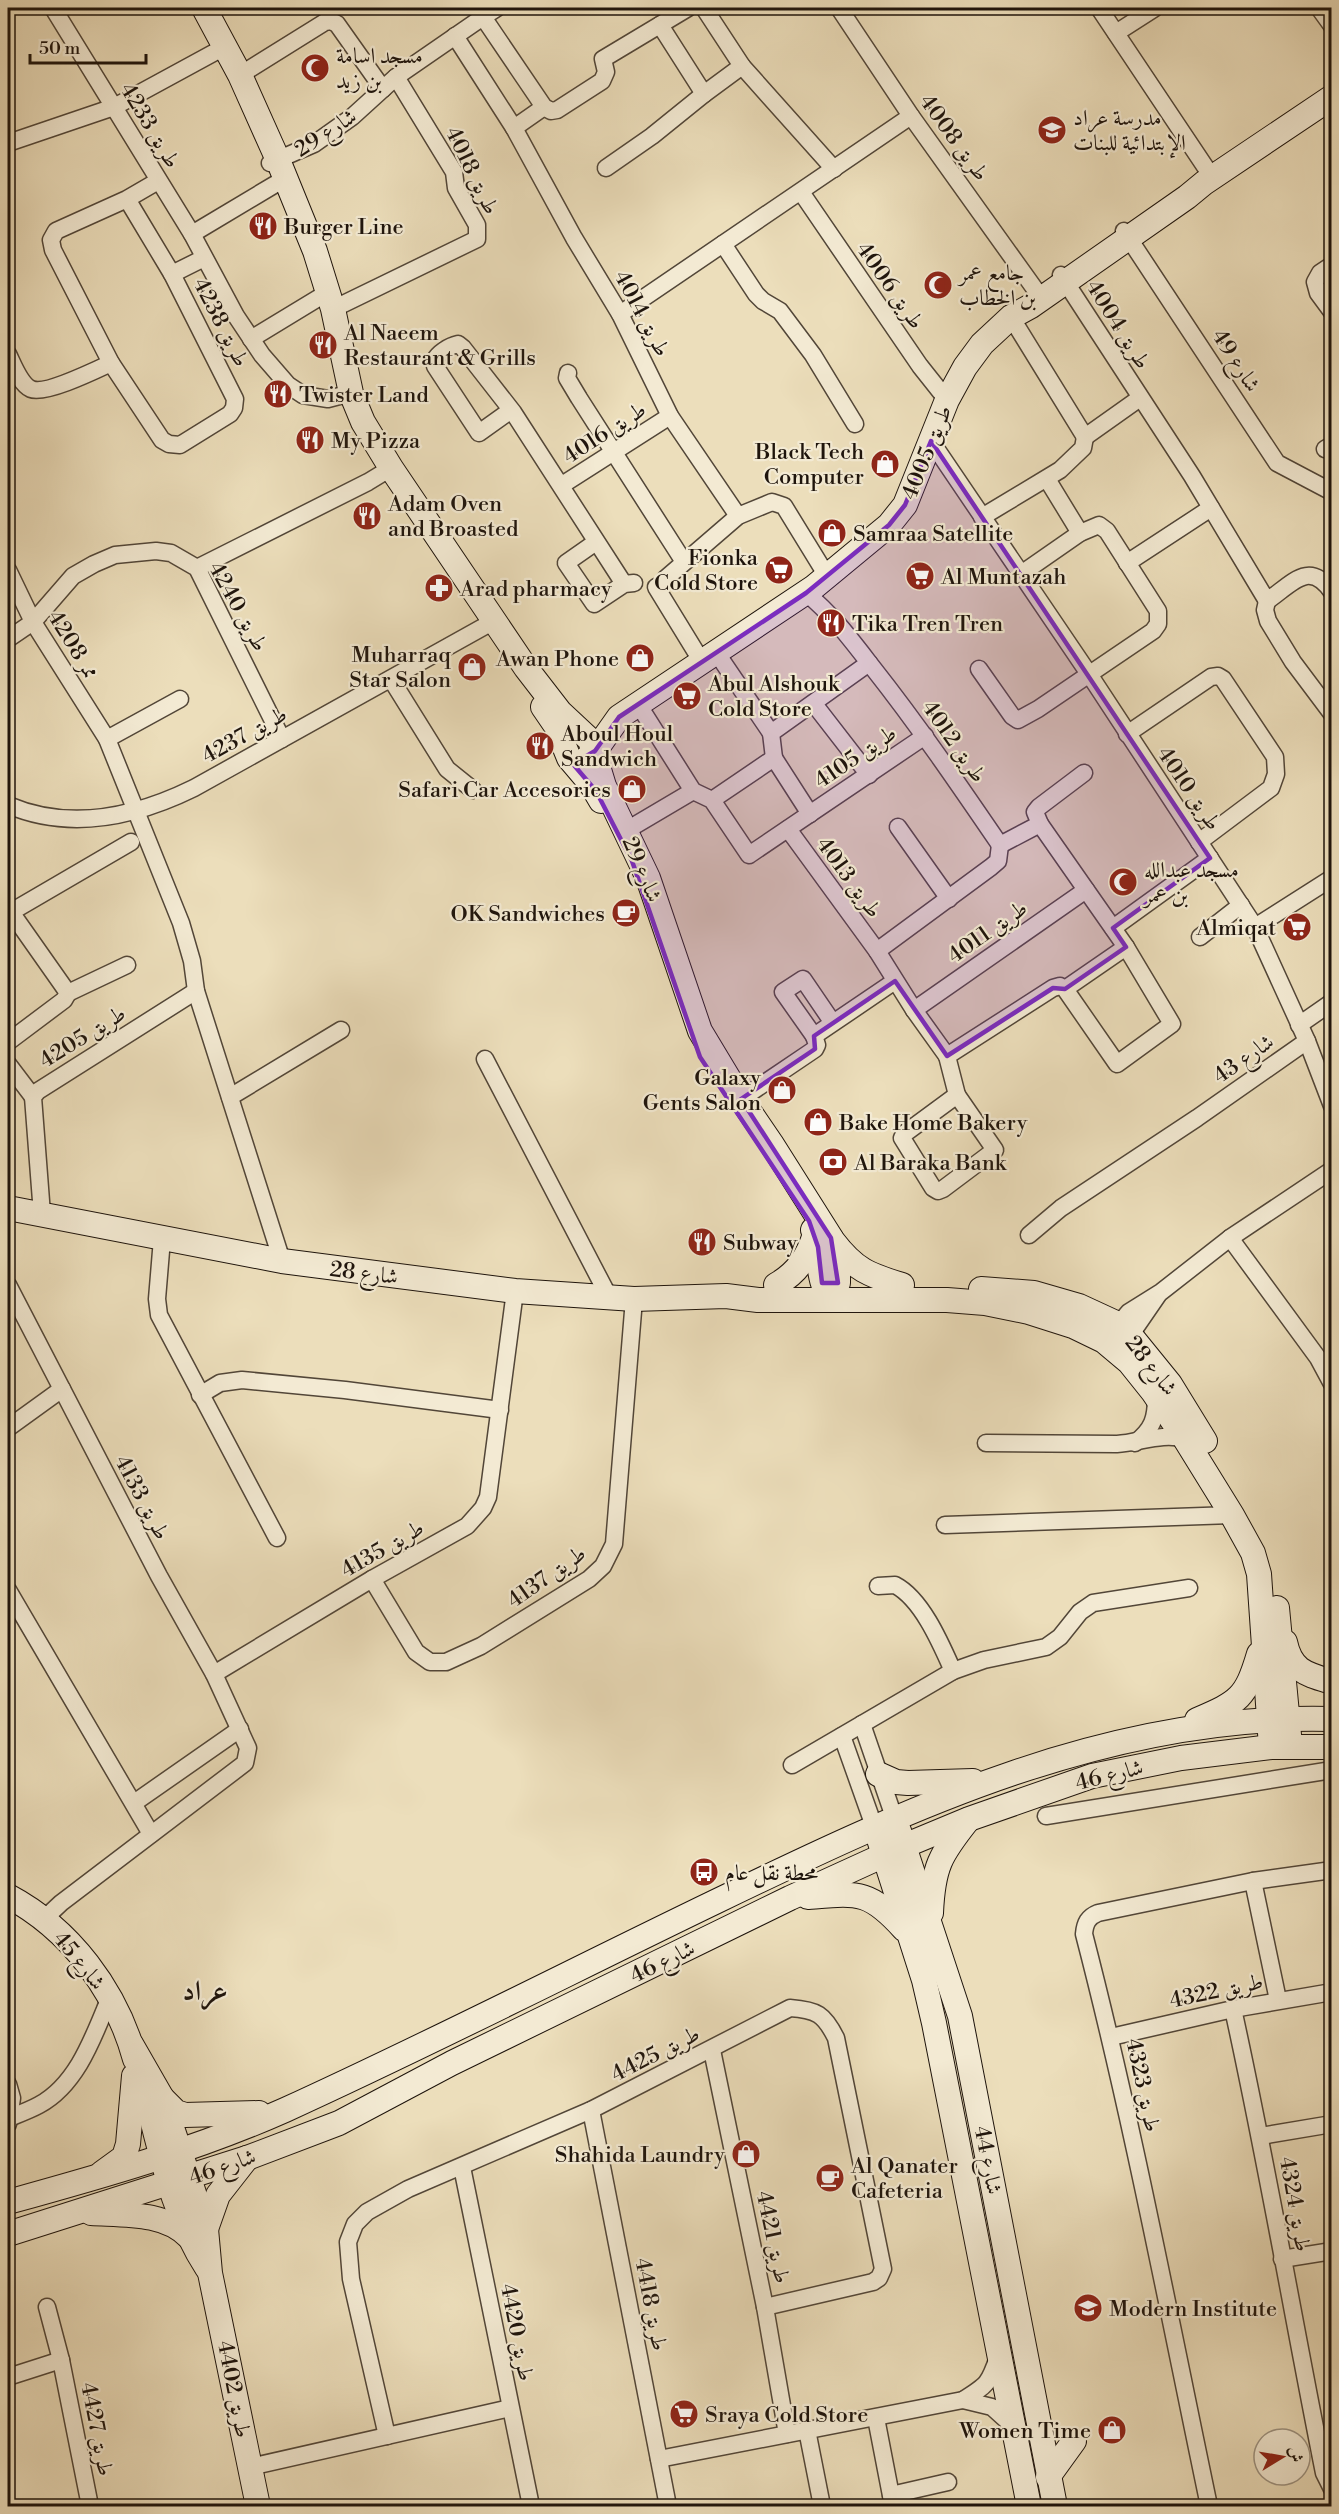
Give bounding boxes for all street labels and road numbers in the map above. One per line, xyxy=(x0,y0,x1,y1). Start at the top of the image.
street label: طريق 4233 xyxy=(114,78,186,173)
street label: طريق 4008 xyxy=(913,89,994,186)
street label: شارع 29 xyxy=(290,103,364,167)
street label: طريق 4018 xyxy=(439,122,504,219)
street label: طريق 4006 xyxy=(850,237,930,335)
street label: طريق 4014 xyxy=(608,266,676,361)
street label: طريق 4238 xyxy=(187,274,254,372)
street label: طريق 4004 xyxy=(1080,275,1156,374)
street label: شارع 49 xyxy=(1202,324,1266,399)
street label: طريق 4016 xyxy=(558,396,651,470)
street label: طريق 4005 xyxy=(896,402,958,504)
street label: طريق 4240 xyxy=(202,557,273,656)
street label: ممر 4208 xyxy=(41,606,104,684)
street label: طريق 4012 xyxy=(916,696,992,788)
street label: طريق 4237 xyxy=(197,701,292,770)
street label: طريق 4105 xyxy=(810,720,902,795)
street label: طريق 4010 xyxy=(1151,742,1227,836)
street label: طريق 4013 xyxy=(810,832,887,924)
street label: شارع 29 xyxy=(612,833,667,908)
street label: طريق 4011 xyxy=(943,895,1033,970)
street label: طريق 4205 xyxy=(34,1000,131,1074)
street label: شارع 43 xyxy=(1208,1029,1282,1093)
street label: شارع 28 xyxy=(328,1256,400,1295)
street label: شارع 28 xyxy=(1116,1331,1183,1404)
street label: طريق 4133 xyxy=(108,1451,175,1545)
street label: طريق 4135 xyxy=(336,1515,429,1584)
street label: طريق 4137 xyxy=(502,1540,592,1614)
street label: شارع 46 xyxy=(1073,1754,1147,1801)
street label: شارع 45 xyxy=(44,1926,111,1998)
street label: شارع 46 xyxy=(626,1935,701,1993)
street label: طريق 4322 xyxy=(1167,1968,1266,2015)
street label: طريق 4425 xyxy=(607,2020,705,2088)
street label: طريق 4323 xyxy=(1119,2036,1166,2134)
street label: شارع 44 xyxy=(964,2124,1007,2198)
street label: شارع 46 xyxy=(185,2143,261,2195)
street label: طريق 4324 xyxy=(1273,2155,1316,2254)
street label: طريق 4421 xyxy=(750,2189,795,2286)
street label: طريق 4418 xyxy=(628,2256,673,2353)
street label: طريق 4420 xyxy=(494,2281,539,2383)
street label: طريق 4402 xyxy=(211,2339,256,2440)
street label: طريق 4427 xyxy=(74,2380,119,2478)

